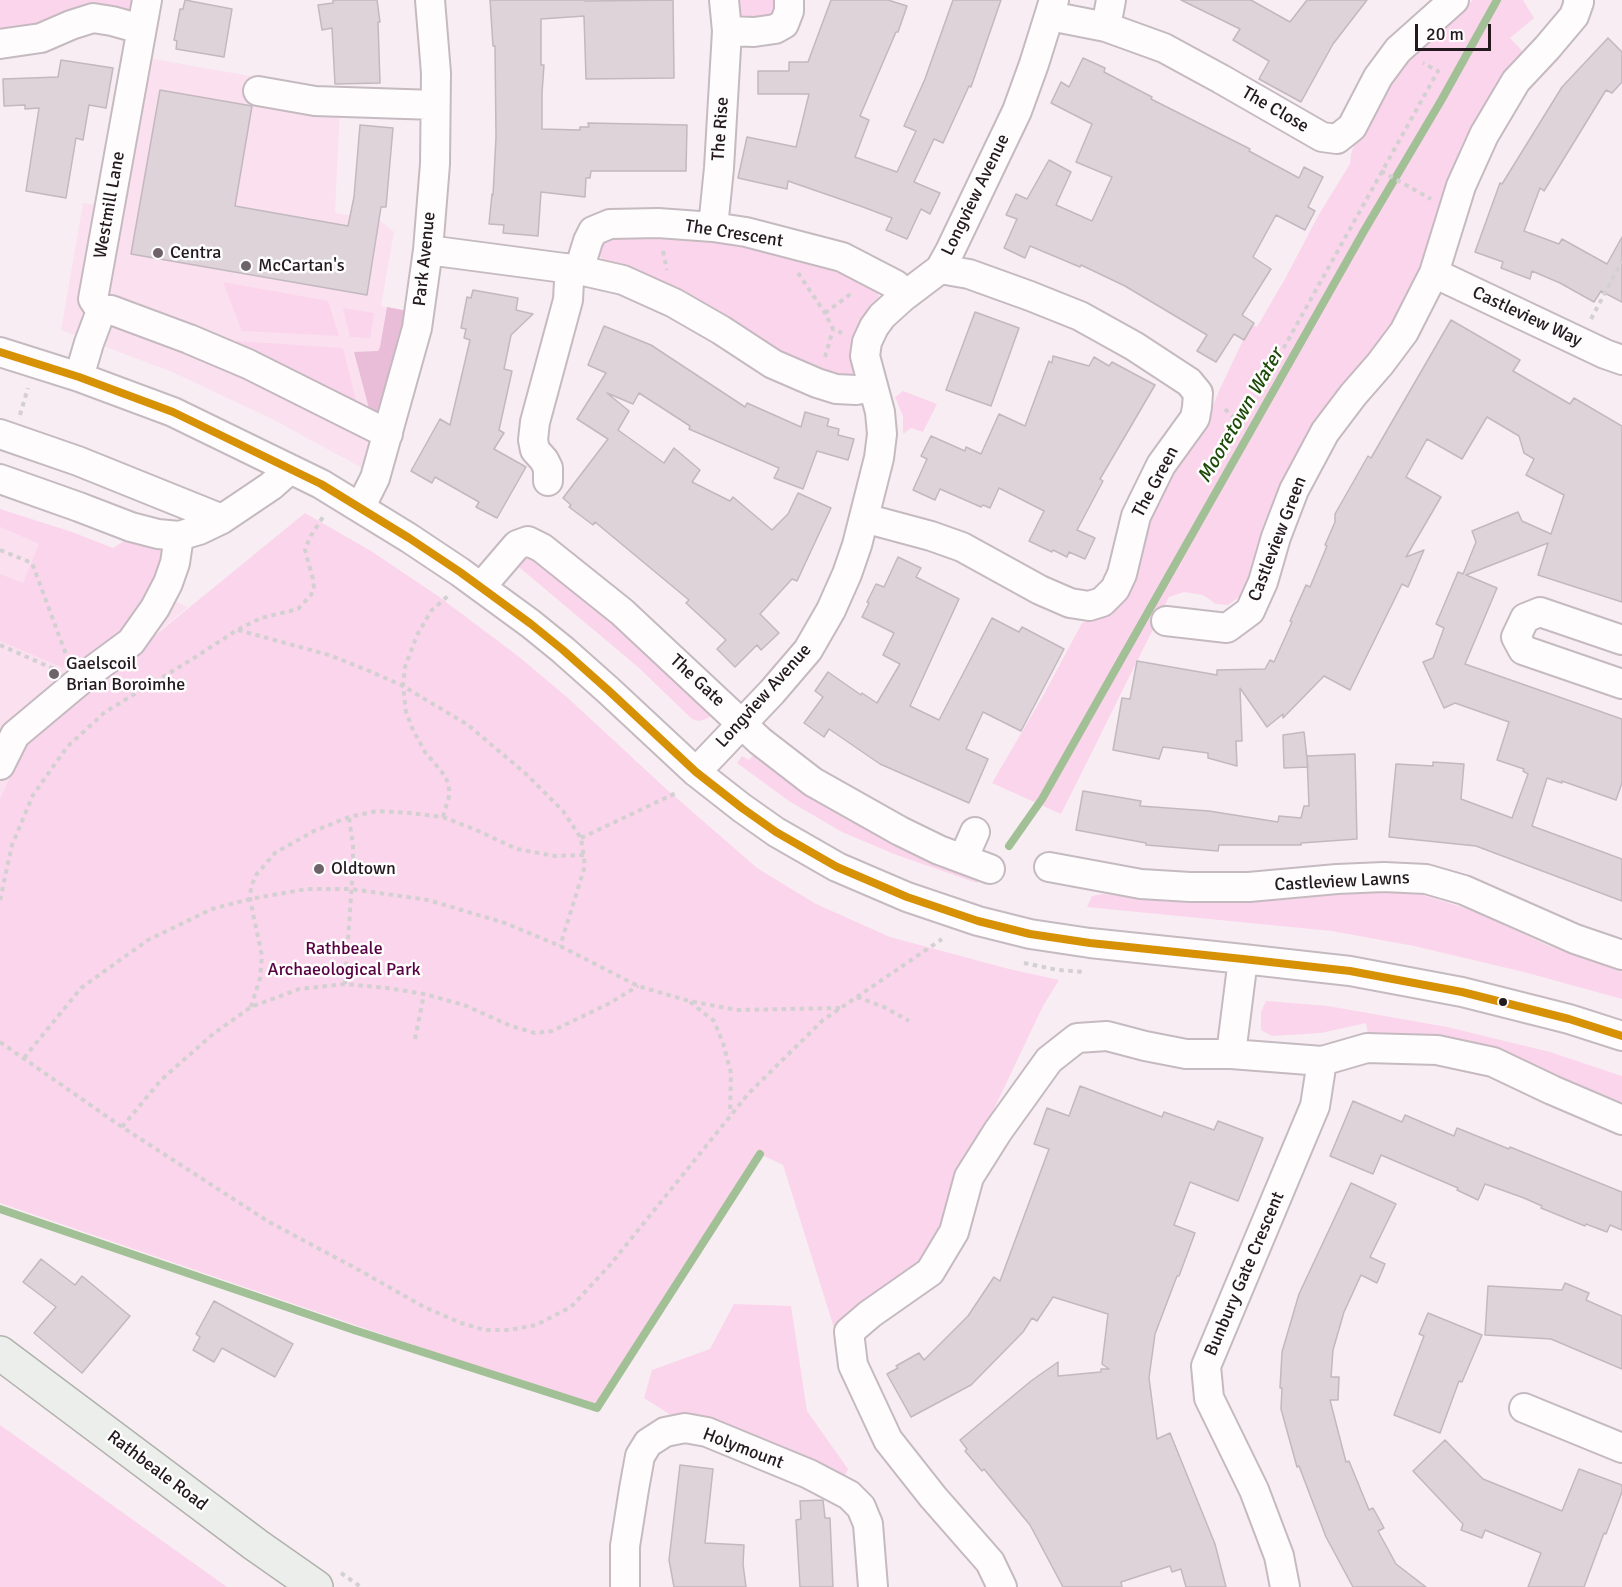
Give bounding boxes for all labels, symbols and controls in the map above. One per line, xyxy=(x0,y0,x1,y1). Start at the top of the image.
scale bar xyxy=(1418,12,1494,50)
text: 20 m xyxy=(1426,23,1464,45)
street label: The Close xyxy=(1238,82,1312,138)
street label: The Rise xyxy=(708,96,734,162)
street label: Longview Avenue xyxy=(937,131,1015,259)
street label: Westmill Lane xyxy=(90,150,130,260)
street label: Park Avenue xyxy=(409,211,441,307)
street label: The Crescent xyxy=(683,216,785,252)
place label: Centra xyxy=(170,242,221,264)
marker: Centra xyxy=(151,246,165,260)
place label: McCartan's xyxy=(258,255,345,277)
marker: McCartan's xyxy=(239,259,253,273)
street label: Castleview Way xyxy=(1469,282,1585,352)
water label: Mooretown Water xyxy=(1193,345,1289,487)
street label: The Green xyxy=(1128,443,1184,521)
street label: Castleview Green xyxy=(1244,473,1312,605)
street label: Longview Avenue xyxy=(712,640,816,752)
street label: The Gate xyxy=(665,650,729,712)
place label: Gaelscoil Brian Boroimhe xyxy=(66,653,185,696)
marker: Gaelscoil Brian Boroimhe xyxy=(47,667,61,681)
place label: Oldtown xyxy=(331,858,396,880)
marker: Oldtown xyxy=(312,862,326,876)
street label: Castleview Lawns xyxy=(1274,868,1410,896)
park label: Rathbeale Archaeological Park xyxy=(267,938,421,980)
unlabelled marker xyxy=(1497,996,1509,1008)
street label: Bunbury Gate Crescent xyxy=(1201,1189,1289,1359)
street label: Holymount xyxy=(700,1424,786,1474)
street label: Rathbeale Road xyxy=(103,1426,211,1516)

